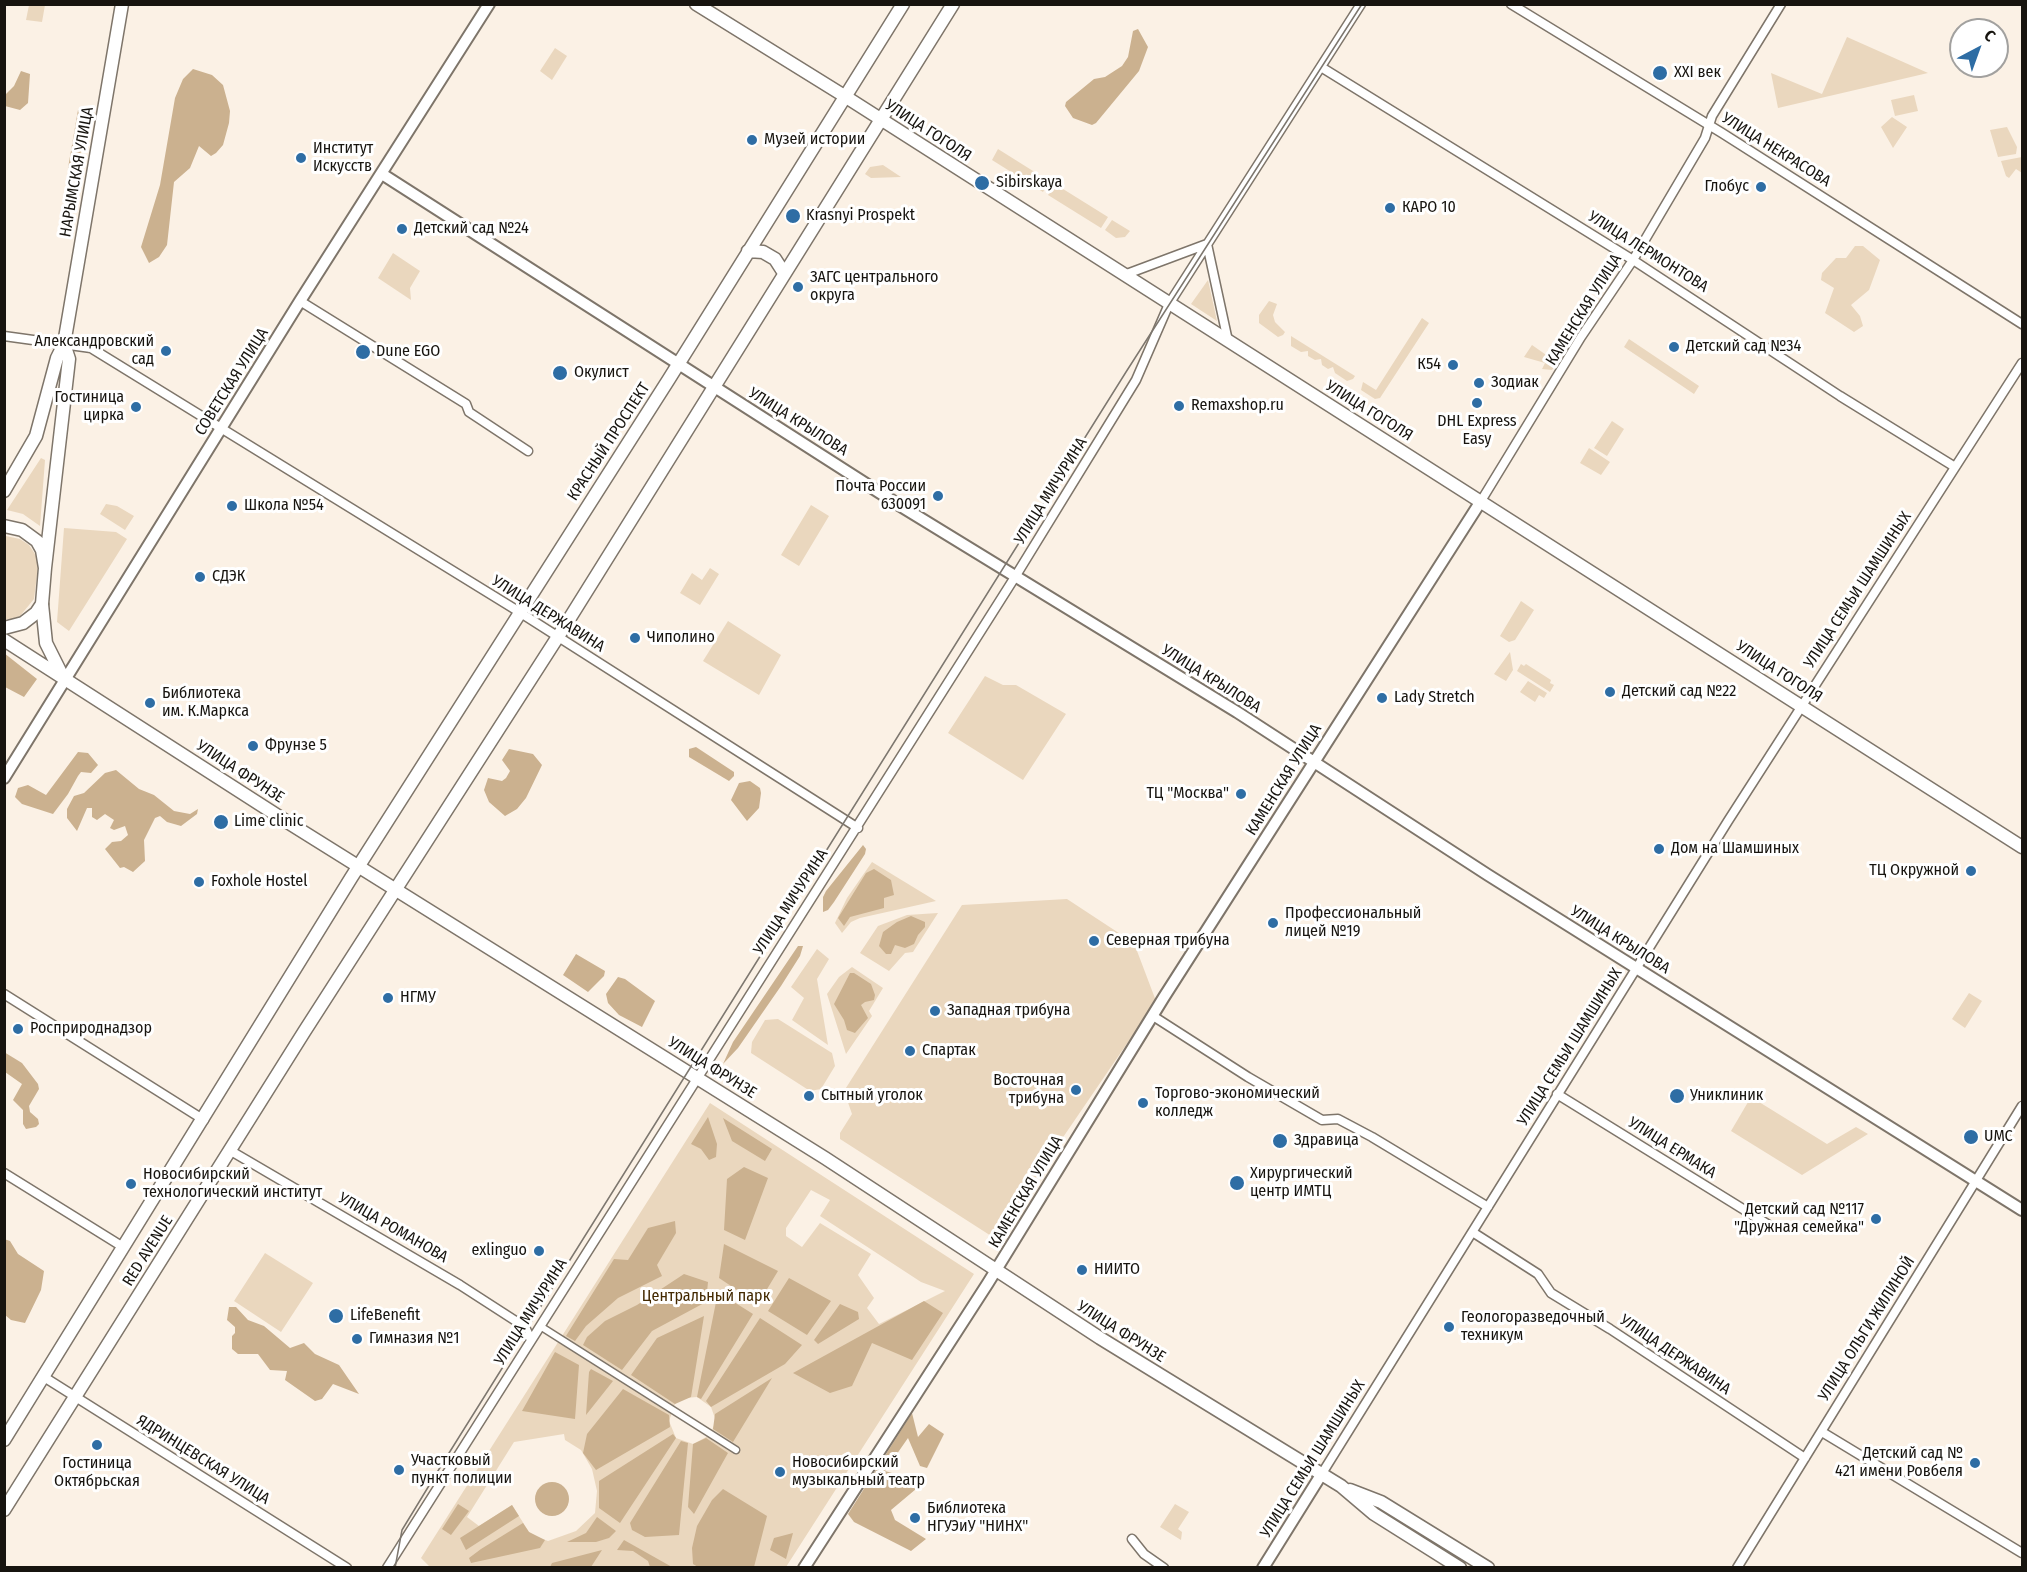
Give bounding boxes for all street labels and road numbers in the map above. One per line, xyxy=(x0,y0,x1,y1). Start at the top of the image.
street label: УЛИЦА ГОГОЛЯ xyxy=(881,96,975,166)
street label: НАРЫМСКАЯ УЛИЦА xyxy=(56,105,98,239)
street label: УЛИЦА НЕКРАСОВА xyxy=(1718,109,1834,191)
street label: УЛИЦА ЛЕРМОНТОВА xyxy=(1584,207,1712,297)
street label: КАМЕНСКАЯ УЛИЦА xyxy=(1542,251,1626,369)
street label: СОВЕТСКАЯ УЛИЦА xyxy=(191,325,273,439)
street label: УЛИЦА ГОГОЛЯ xyxy=(1322,377,1416,445)
street label: КРАСНЫЙ ПРОСПЕКТ xyxy=(564,379,654,505)
street label: УЛИЦА КРЫЛОВА xyxy=(745,384,851,460)
street label: УЛИЦА МИЧУРИНА xyxy=(1010,434,1092,548)
street label: УЛИЦА СЕМЬИ ШАМШИНЫХ xyxy=(1800,508,1916,672)
street label: УЛИЦА ДЕРЖАВИНА xyxy=(488,572,608,656)
street label: УЛИЦА ГОГОЛЯ xyxy=(1732,637,1826,707)
street label: УЛИЦА КРЫЛОВА xyxy=(1158,641,1264,717)
street label: КАМЕНСКАЯ УЛИЦА xyxy=(1242,721,1326,839)
street label: УЛИЦА ФРУНЗЕ xyxy=(192,736,288,808)
street label: УЛИЦА МИЧУРИНА xyxy=(750,846,832,958)
street label: УЛИЦА КРЫЛОВА xyxy=(1567,902,1673,978)
street label: УЛИЦА СЕМЬИ ШАМШИНЫХ xyxy=(1514,965,1626,1129)
street label: УЛИЦА ФРУНЗЕ xyxy=(664,1033,760,1103)
street label: УЛИЦА ЕРМАКА xyxy=(1624,1113,1720,1183)
street label: КАМЕНСКАЯ УЛИЦА xyxy=(985,1132,1067,1252)
street label: УЛИЦА РОМАНОВА xyxy=(335,1189,451,1267)
street label: RED AVENUE xyxy=(119,1212,177,1290)
street label: УЛИЦА ОЛЬГИ ЖИЛИНОЙ xyxy=(1815,1253,1919,1405)
street label: УЛИЦА МИЧУРИНА xyxy=(490,1255,572,1369)
street label: УЛИЦА ФРУНЗЕ xyxy=(1073,1297,1169,1367)
street label: УЛИЦА ДЕРЖАВИНА xyxy=(1616,1311,1734,1399)
street label: УЛИЦА СЕМЬИ ШАМШИНЫХ xyxy=(1257,1377,1369,1541)
street label: ЯДРИНЦЕВСКАЯ УЛИЦА xyxy=(133,1411,273,1509)

